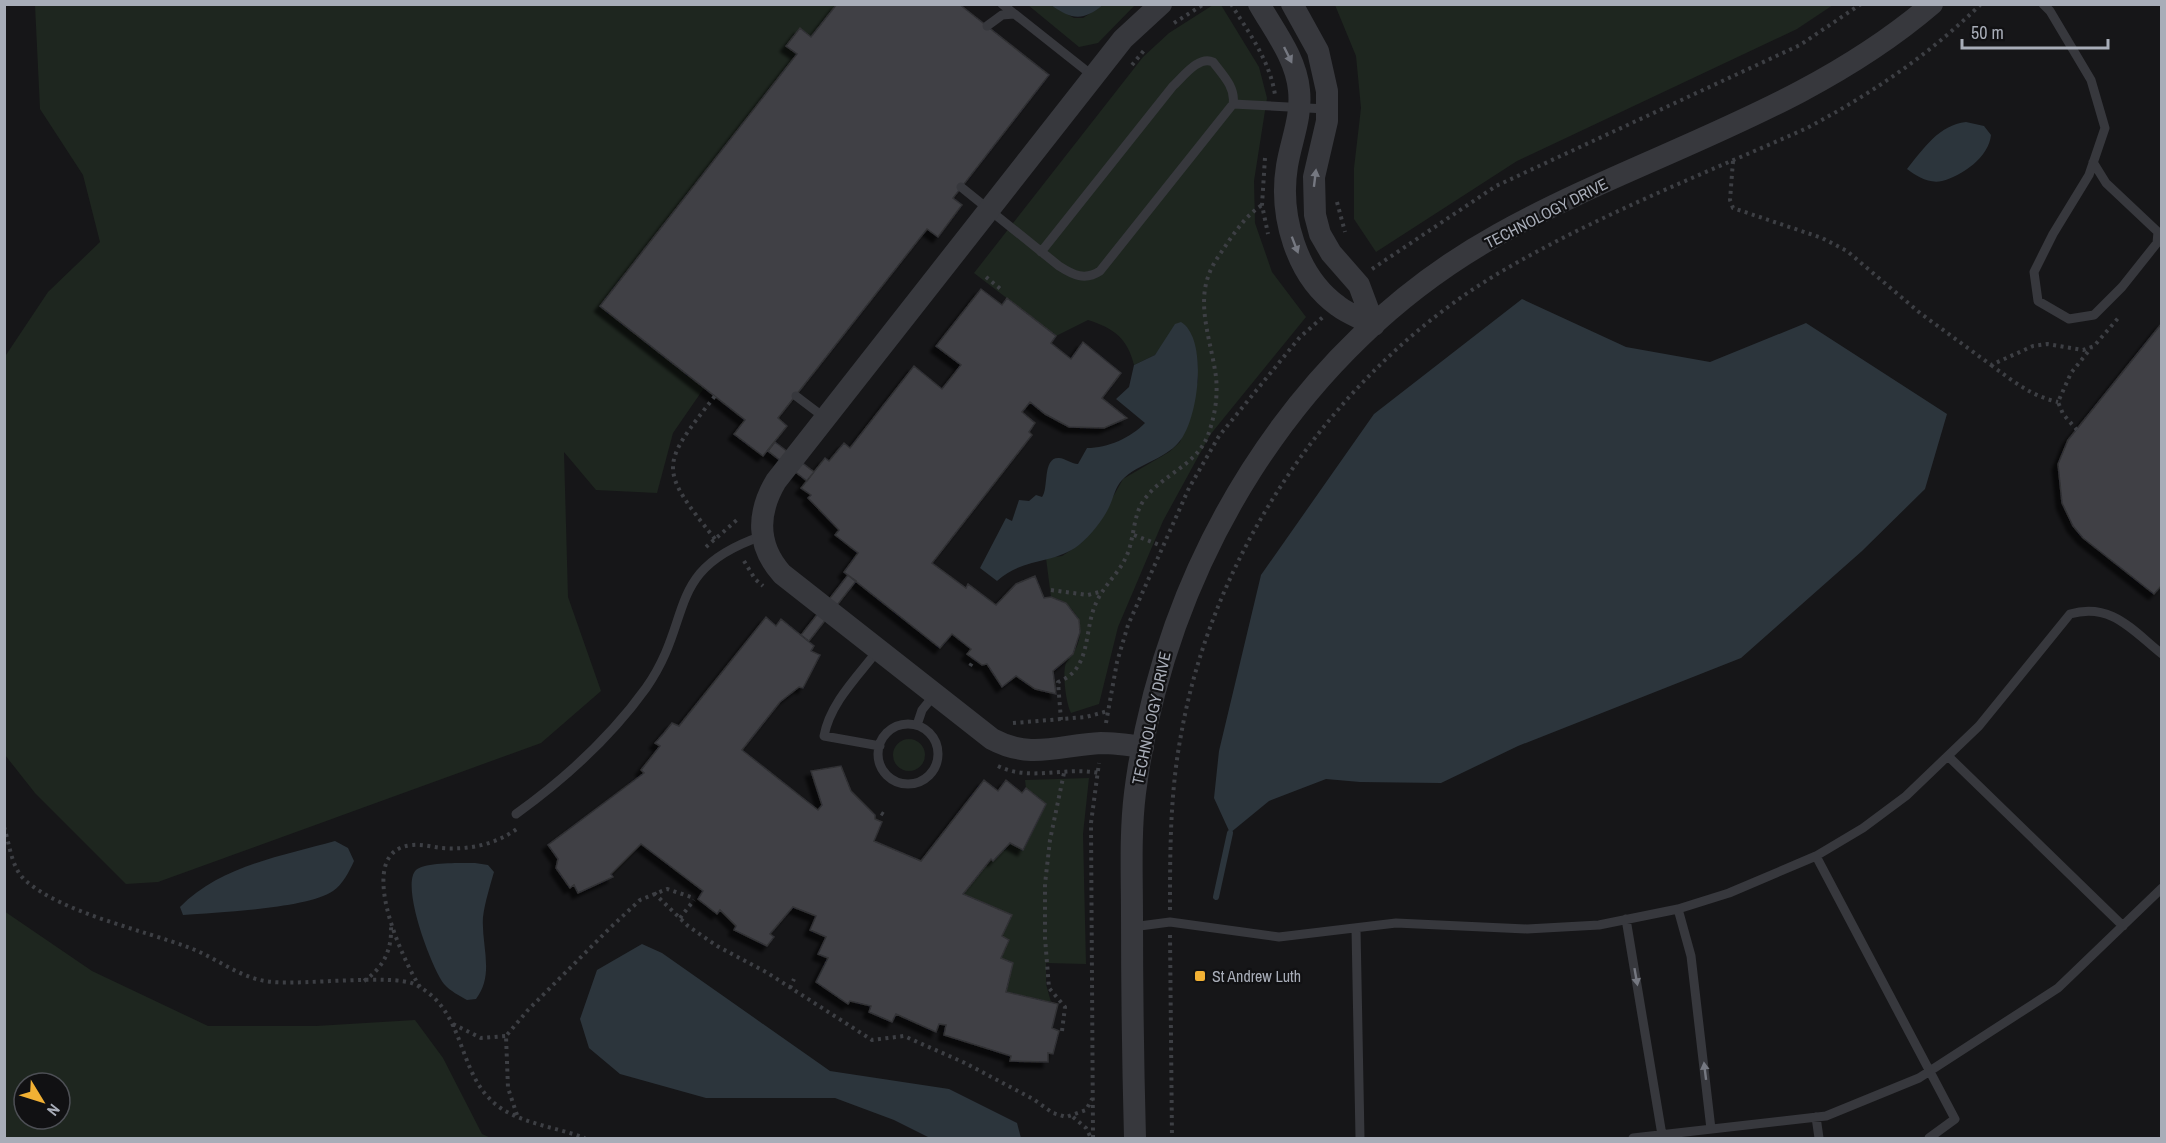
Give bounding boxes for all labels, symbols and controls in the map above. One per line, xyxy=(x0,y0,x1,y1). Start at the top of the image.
scale bar xyxy=(1962,12,2108,50)
text: 50 m xyxy=(1971,20,2004,45)
one-way arrow xyxy=(1284,46,1293,63)
one-way arrow xyxy=(1310,169,1320,188)
street label: TECHNOLOGY DRIVE xyxy=(1481,172,1611,254)
one-way arrow xyxy=(1291,236,1301,254)
street label: TECHNOLOGY DRIVE xyxy=(1126,649,1176,787)
place label: St Andrew Luth xyxy=(1212,965,1301,987)
one-way arrow xyxy=(1631,968,1640,987)
marker: St Andrew Luth xyxy=(1193,969,1207,983)
one-way arrow xyxy=(1700,1061,1709,1080)
north arrow xyxy=(12,1071,72,1131)
text: N xyxy=(42,1100,65,1121)

